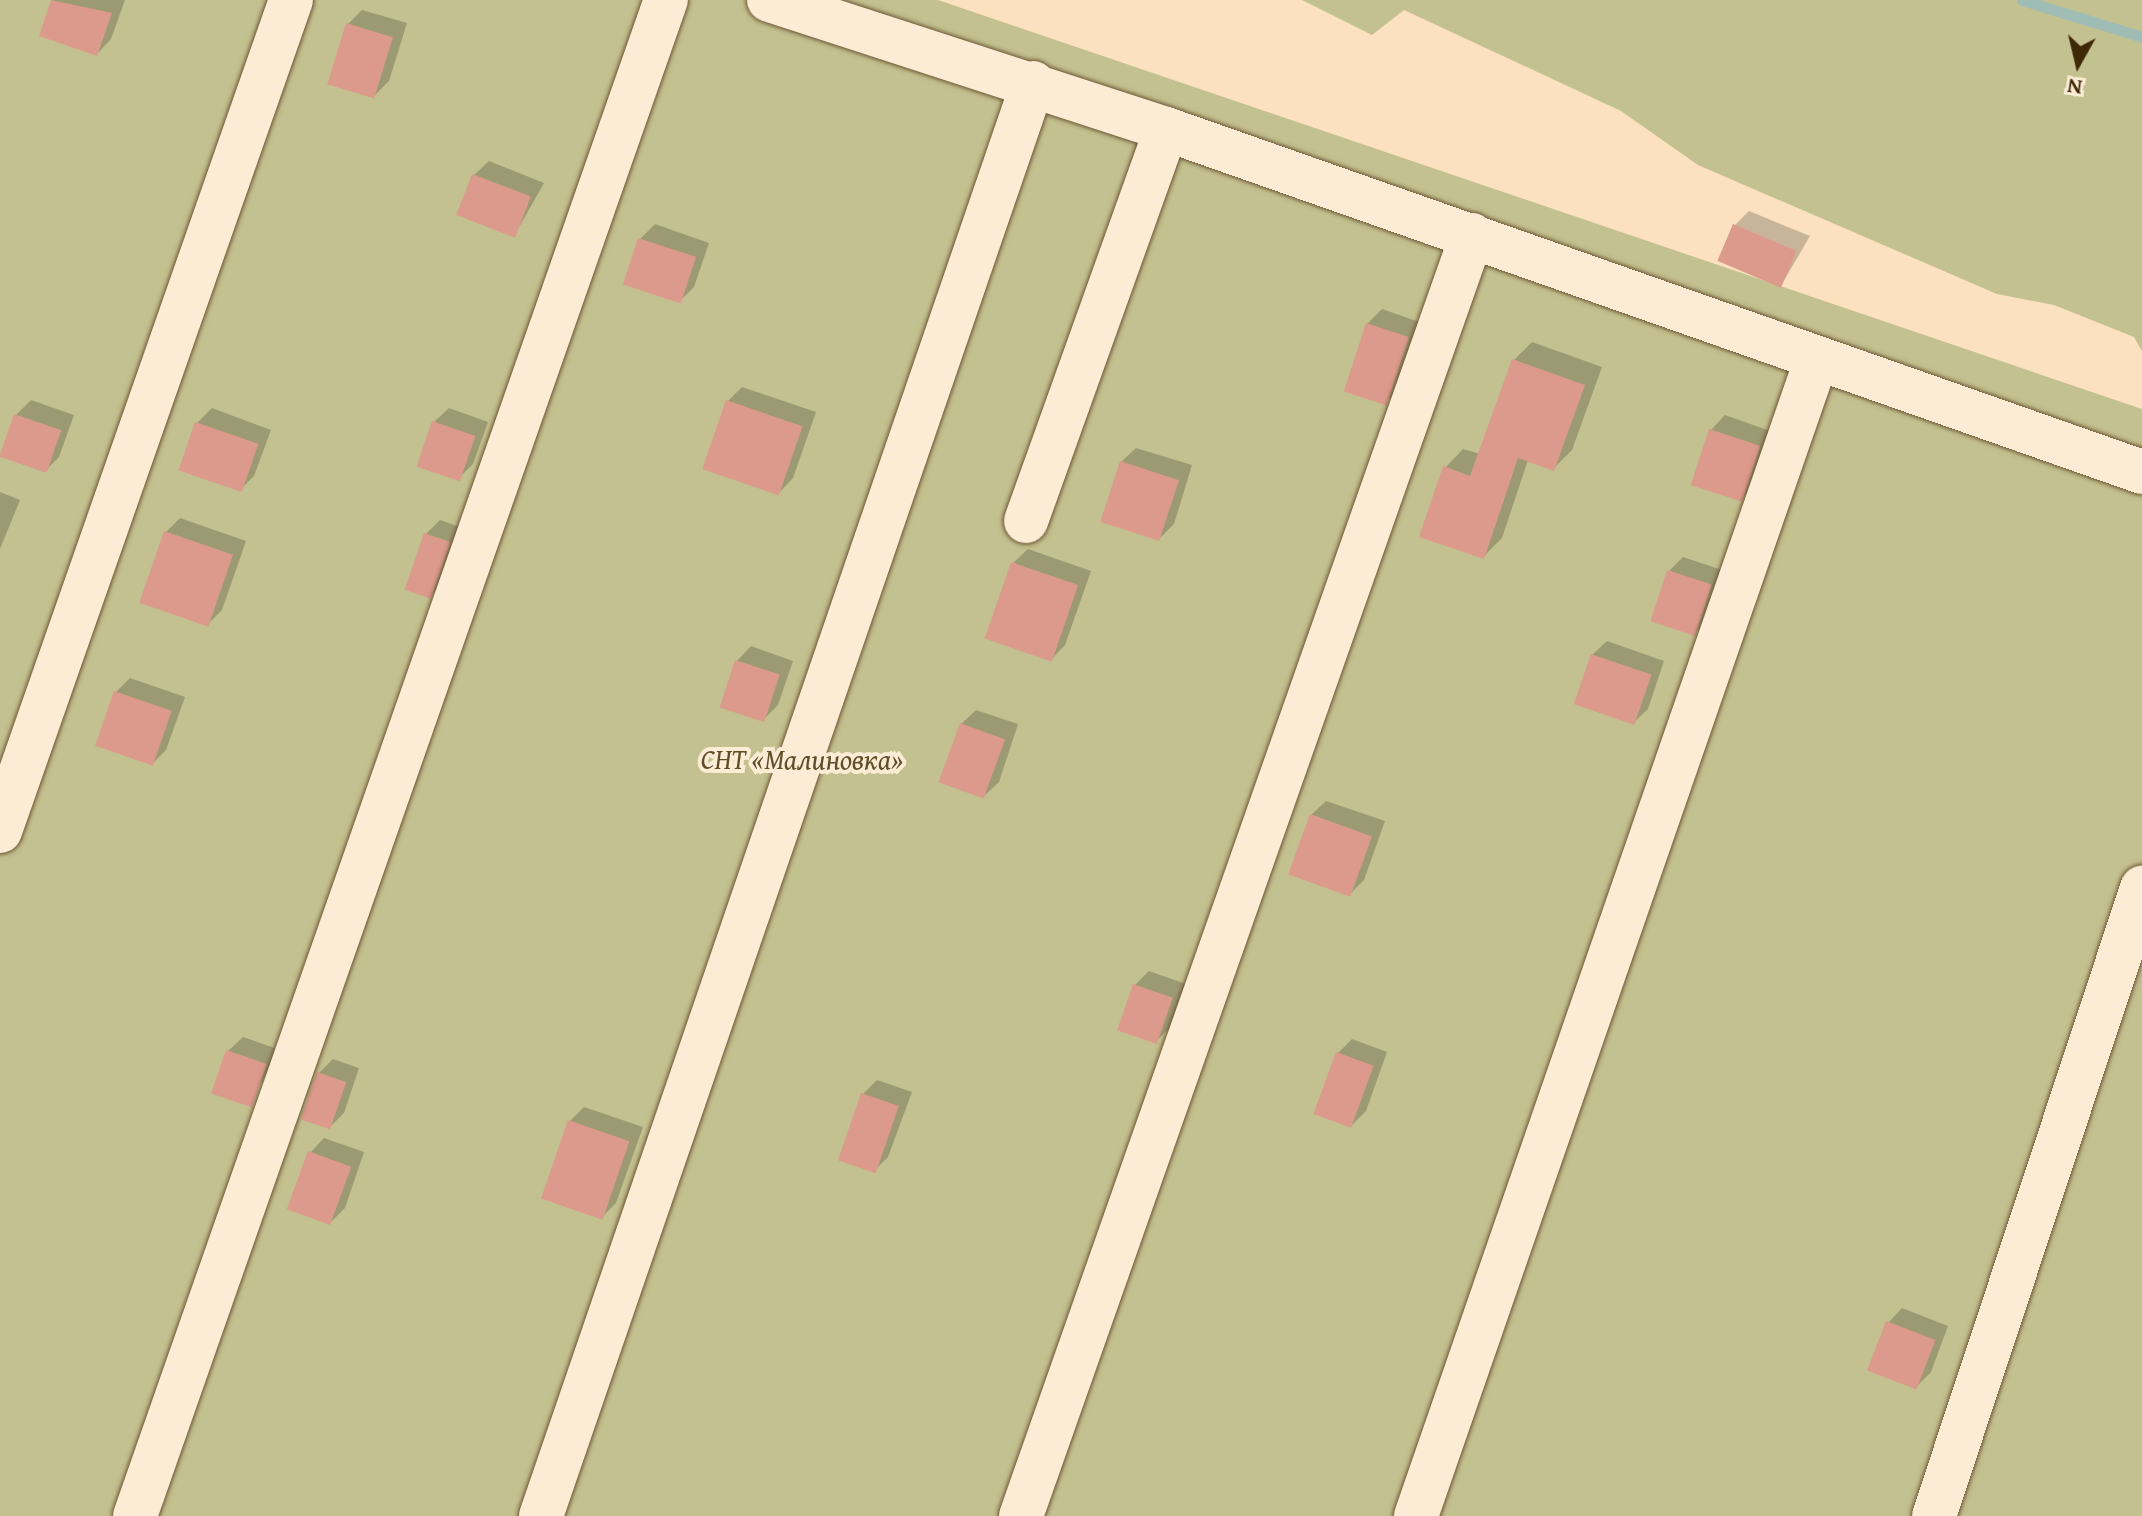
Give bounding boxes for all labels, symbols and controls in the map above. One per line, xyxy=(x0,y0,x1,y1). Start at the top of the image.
north arrow xyxy=(2038,24,2118,104)
text: N xyxy=(2065,71,2084,105)
park label: СНТ «Малиновка» xyxy=(701,742,903,776)

